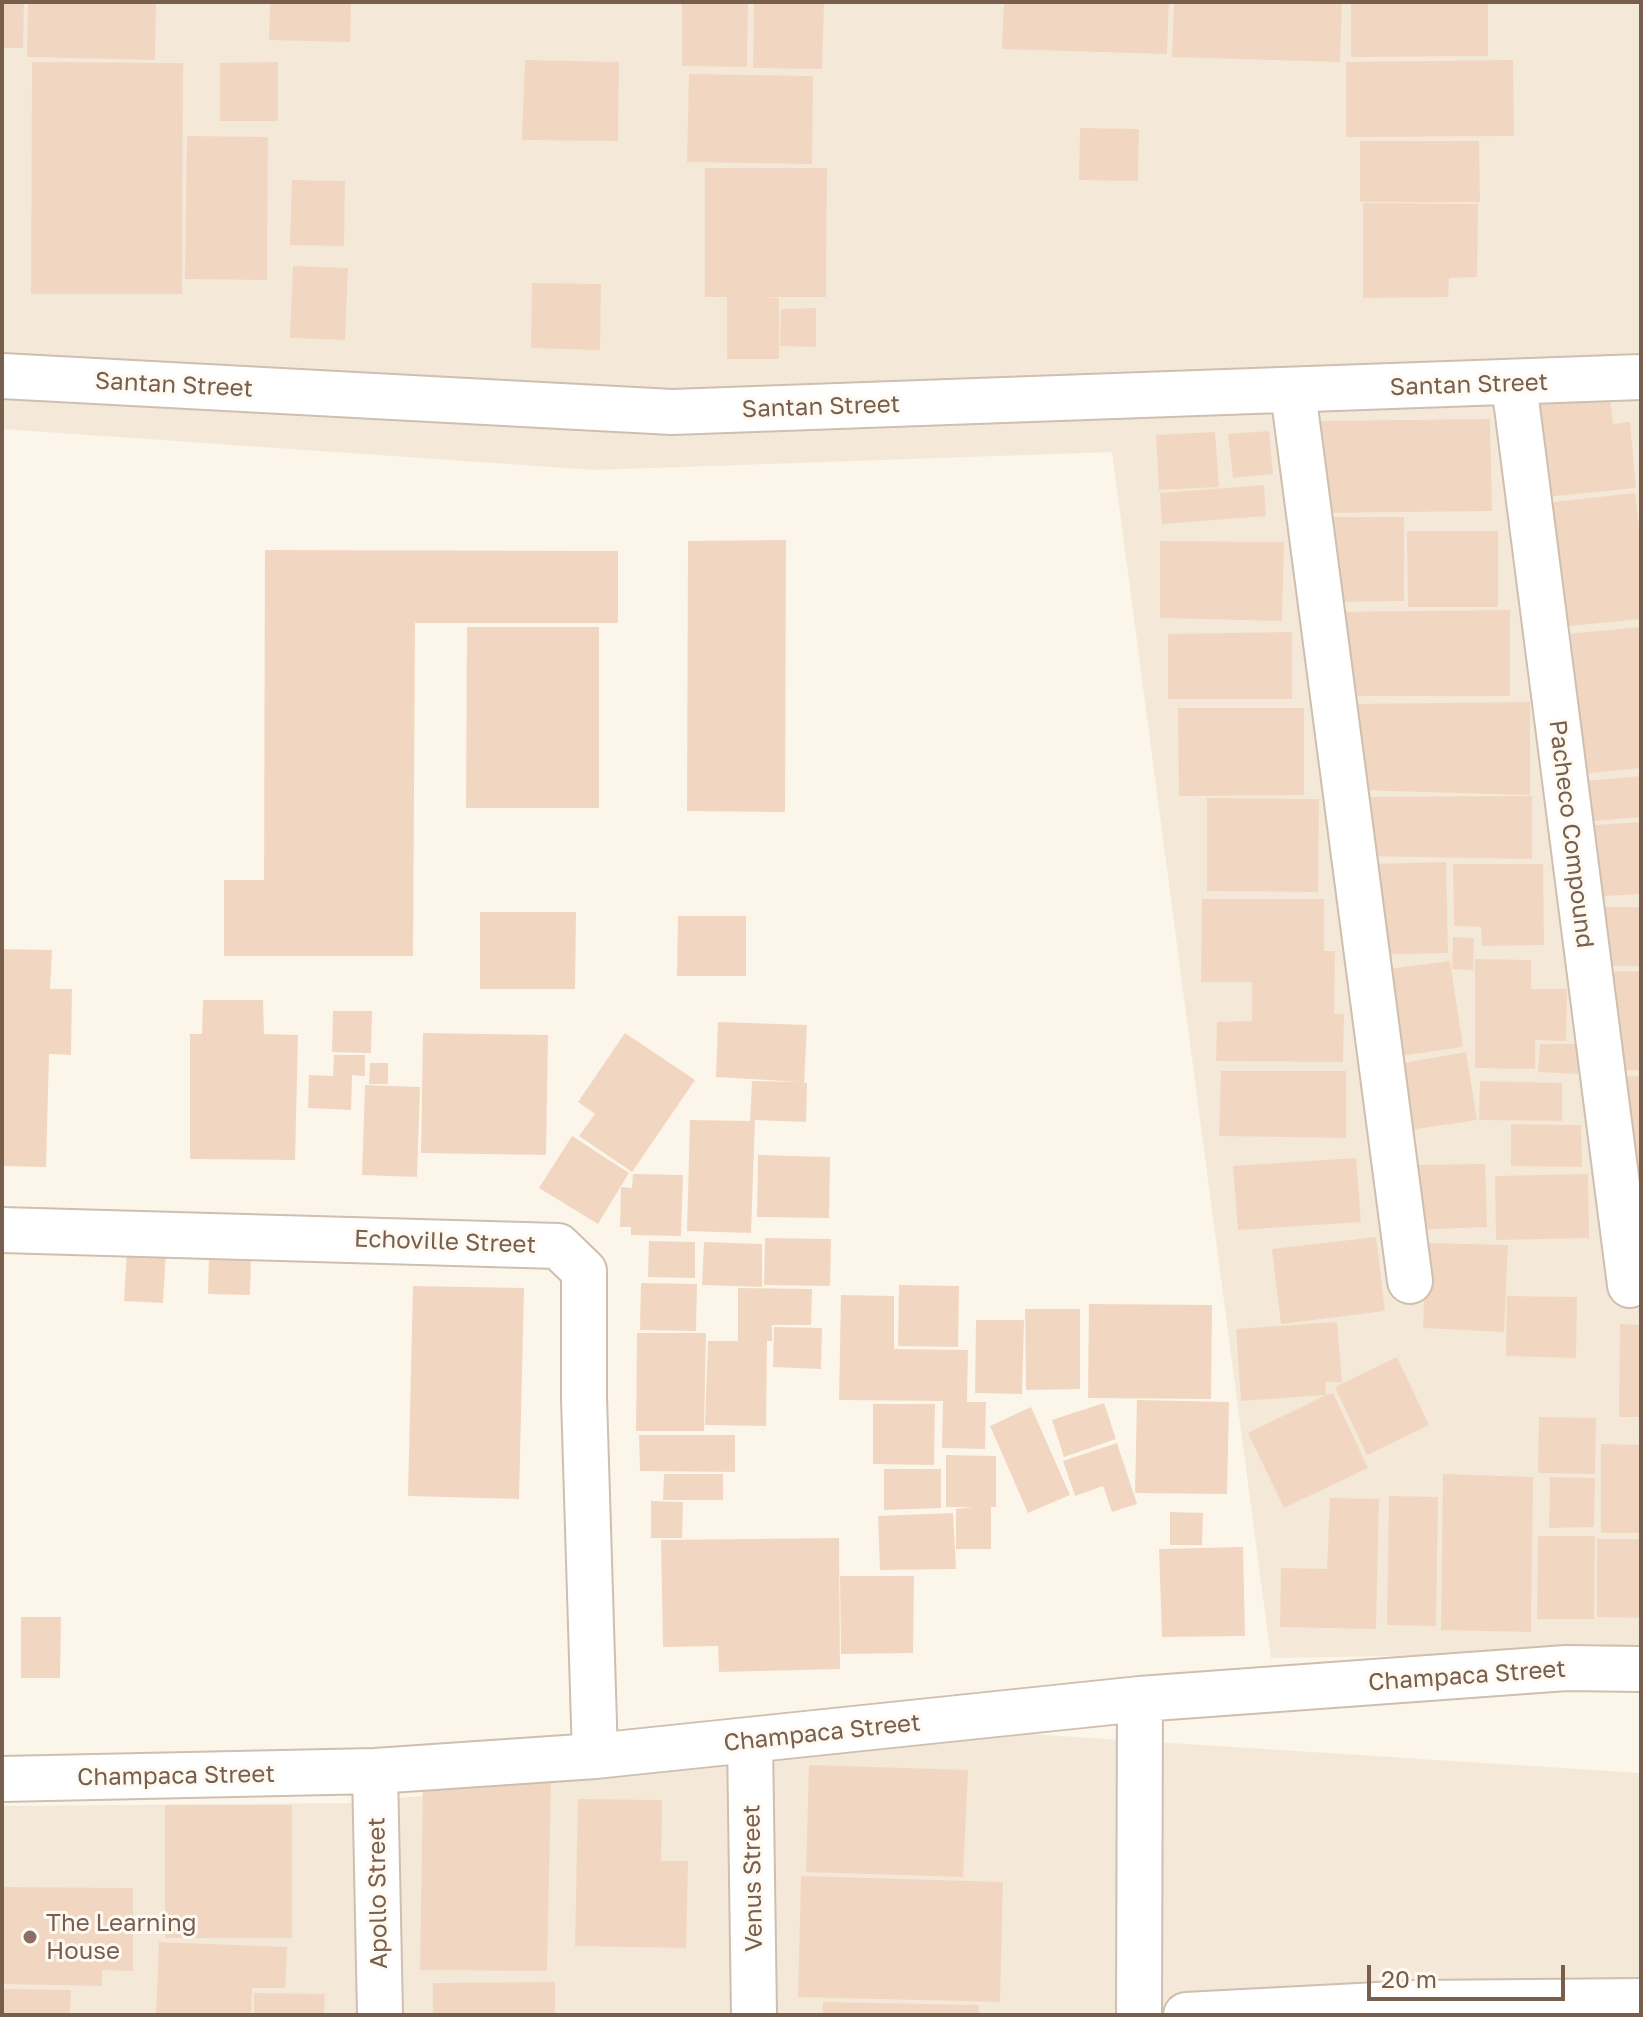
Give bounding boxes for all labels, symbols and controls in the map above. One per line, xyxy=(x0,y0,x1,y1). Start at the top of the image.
street label: Santan Street xyxy=(94,366,254,404)
street label: Santan Street xyxy=(1389,368,1549,402)
street label: Santan Street xyxy=(741,390,901,424)
street label: Pacheco Compound xyxy=(1543,718,1599,950)
street label: Echoville Street xyxy=(353,1224,537,1260)
street label: Champaca Street xyxy=(1367,1655,1567,1697)
street label: Champaca Street xyxy=(722,1708,922,1758)
street label: Champaca Street xyxy=(77,1760,275,1792)
street label: Venus Street xyxy=(737,1804,769,1952)
street label: Apollo Street xyxy=(362,1817,394,1969)
place label: The Learning House xyxy=(46,1909,197,1965)
marker: The Learning House xyxy=(21,1928,39,1946)
scale bar xyxy=(1371,1949,1569,1999)
text: 20 m xyxy=(1381,1964,1437,1993)

